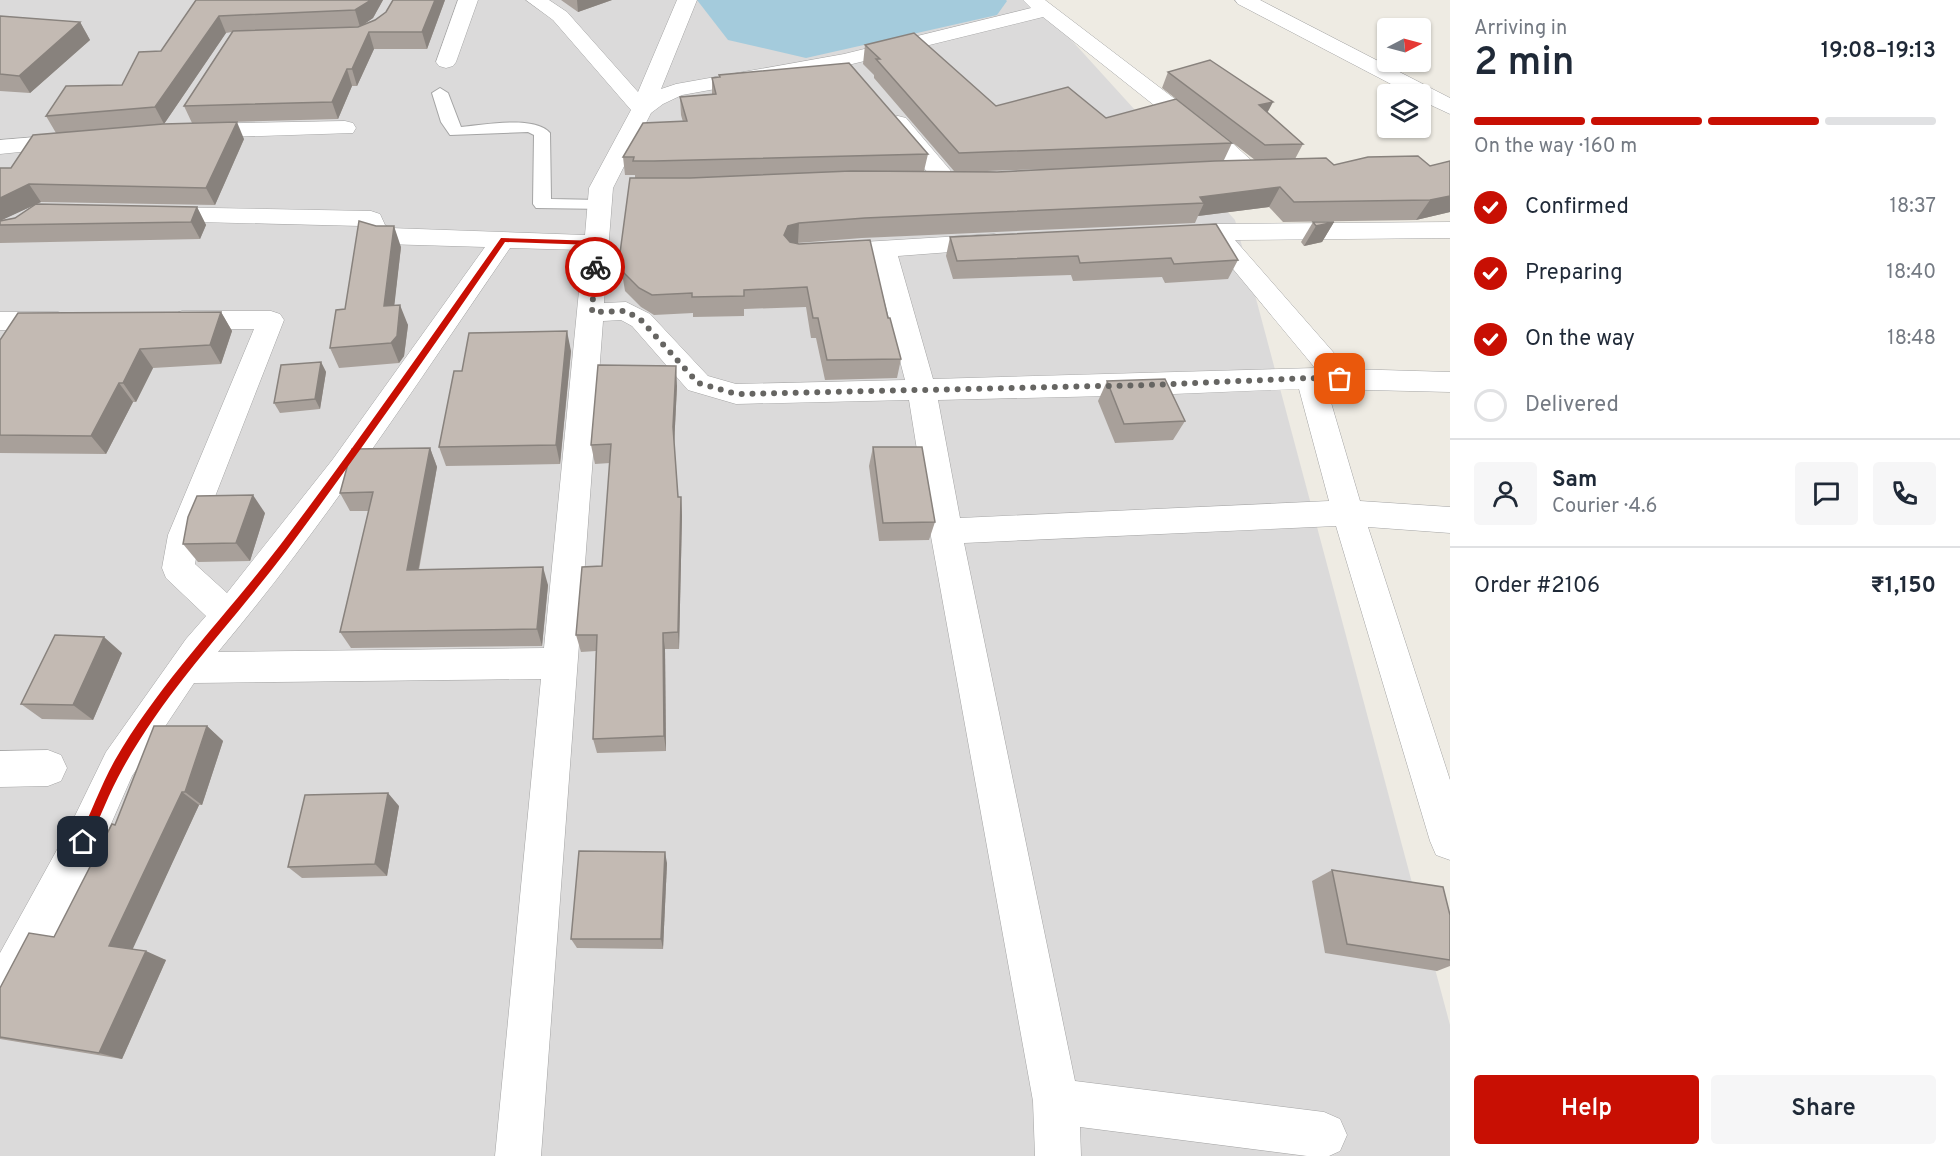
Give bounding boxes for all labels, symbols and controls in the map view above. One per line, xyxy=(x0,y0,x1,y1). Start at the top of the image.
text: Arriving in xyxy=(1474,16,1567,42)
north arrow xyxy=(1377,18,1431,72)
map controls xyxy=(1377,18,1431,138)
text: 19:08–19:13 xyxy=(1821,38,1936,65)
text: 2 min xyxy=(1474,40,1575,89)
button: layers xyxy=(1377,84,1431,138)
text: On the way · 160 m xyxy=(1474,134,1637,160)
icon: check xyxy=(1474,191,1507,224)
text: Confirmed xyxy=(1525,194,1629,221)
text: 18:37 xyxy=(1890,194,1936,220)
courier xyxy=(565,237,625,297)
icon: bike xyxy=(579,251,612,284)
icon: check xyxy=(1474,257,1507,290)
text: Preparing xyxy=(1525,260,1623,287)
text: 18:40 xyxy=(1887,260,1936,286)
icon: check xyxy=(1474,323,1507,356)
text: On the way xyxy=(1525,326,1635,353)
text: 18:48 xyxy=(1887,326,1936,352)
pin xyxy=(1314,353,1365,404)
icon: bag xyxy=(1323,362,1356,395)
text: Delivered xyxy=(1525,392,1619,419)
button: person xyxy=(1474,462,1537,525)
button: chat xyxy=(1795,462,1858,525)
button: phone xyxy=(1873,462,1936,525)
text: Sam xyxy=(1552,467,1597,494)
text: Courier · 4.6 xyxy=(1552,494,1657,520)
text: Order #2106 xyxy=(1474,573,1600,600)
text: ₹1,150 xyxy=(1870,573,1936,600)
pin xyxy=(57,816,108,867)
icon: home xyxy=(66,825,99,858)
button: Help xyxy=(1474,1075,1699,1144)
button: Share xyxy=(1711,1075,1936,1144)

